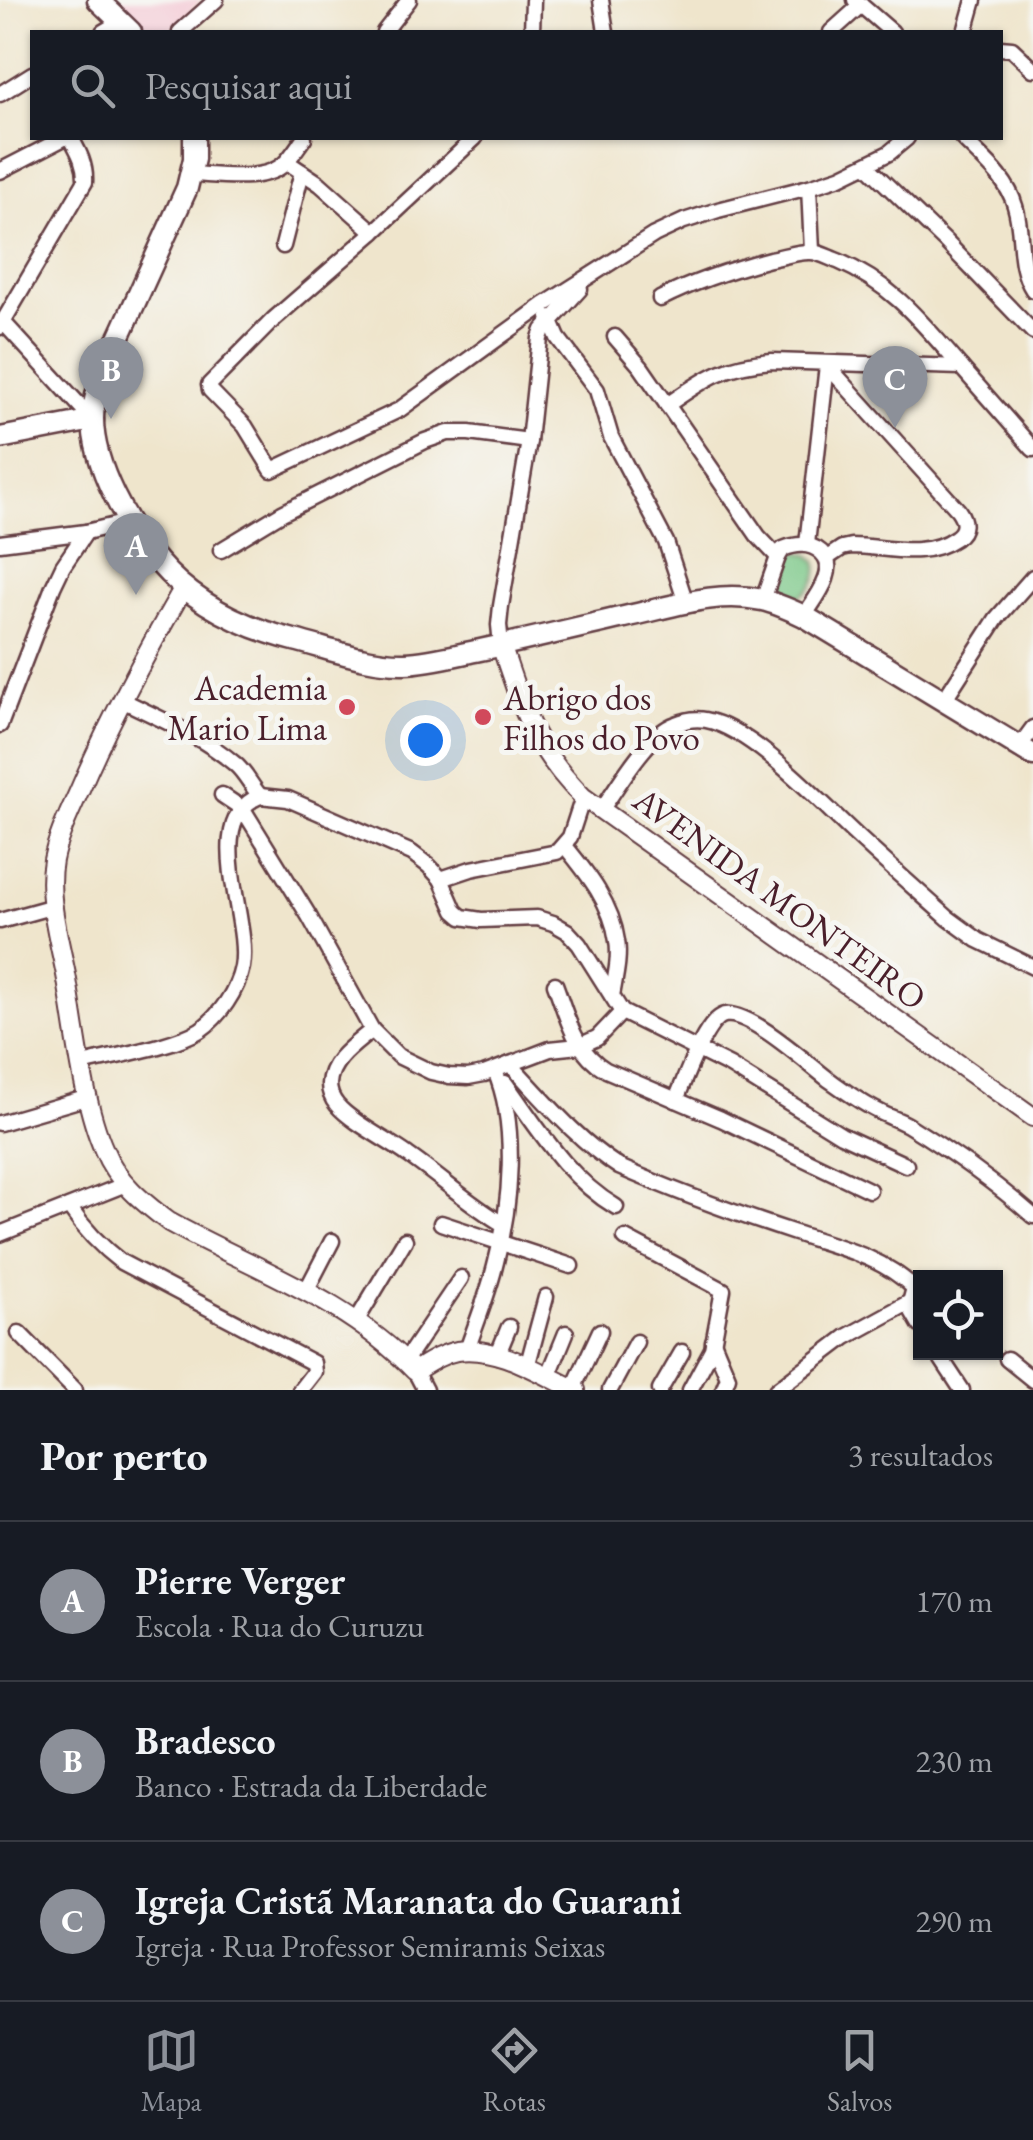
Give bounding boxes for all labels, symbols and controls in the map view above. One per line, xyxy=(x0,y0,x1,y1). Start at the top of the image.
search box xyxy=(30,30,1003,140)
icon: search xyxy=(65,58,120,113)
text: Pesquisar aqui xyxy=(145,61,352,110)
pin: B xyxy=(78,336,144,419)
pin: C xyxy=(862,346,928,428)
pin: A xyxy=(104,512,168,595)
place label: Academia Mario Lima xyxy=(167,665,327,750)
place label: Abrigo dos Filhos do Povo xyxy=(502,675,700,760)
marker: Academia Mario Lima xyxy=(336,696,358,718)
marker: Abrigo dos Filhos do Povo xyxy=(472,706,494,728)
your location xyxy=(400,715,451,766)
street label: AVENIDA MONTEIRO xyxy=(624,776,935,1020)
map controls xyxy=(913,1270,1003,1360)
button: locate xyxy=(913,1270,1003,1360)
text: Por perto xyxy=(40,1428,208,1483)
text: 3 resultados xyxy=(848,1434,993,1476)
text: Pierre Verger xyxy=(135,1556,345,1605)
text: A xyxy=(61,1580,84,1622)
text: 170 m xyxy=(916,1580,993,1622)
text: Escola · Rua do Curuzu xyxy=(135,1605,424,1647)
text: Bradesco xyxy=(135,1716,276,1765)
text: B xyxy=(62,1740,83,1782)
text: 230 m xyxy=(916,1740,993,1782)
text: Banco · Estrada da Liberdade xyxy=(135,1765,487,1807)
text: Igreja Cristã Maranata do Guarani xyxy=(135,1876,682,1925)
text: C xyxy=(61,1900,84,1942)
text: 290 m xyxy=(916,1900,993,1942)
text: Igreja · Rua Professor Semiramis Seixas xyxy=(135,1925,605,1967)
tab: Mapa xyxy=(141,2023,202,2119)
tab: Rotas xyxy=(483,2023,546,2119)
tab: Salvos xyxy=(827,2023,892,2119)

